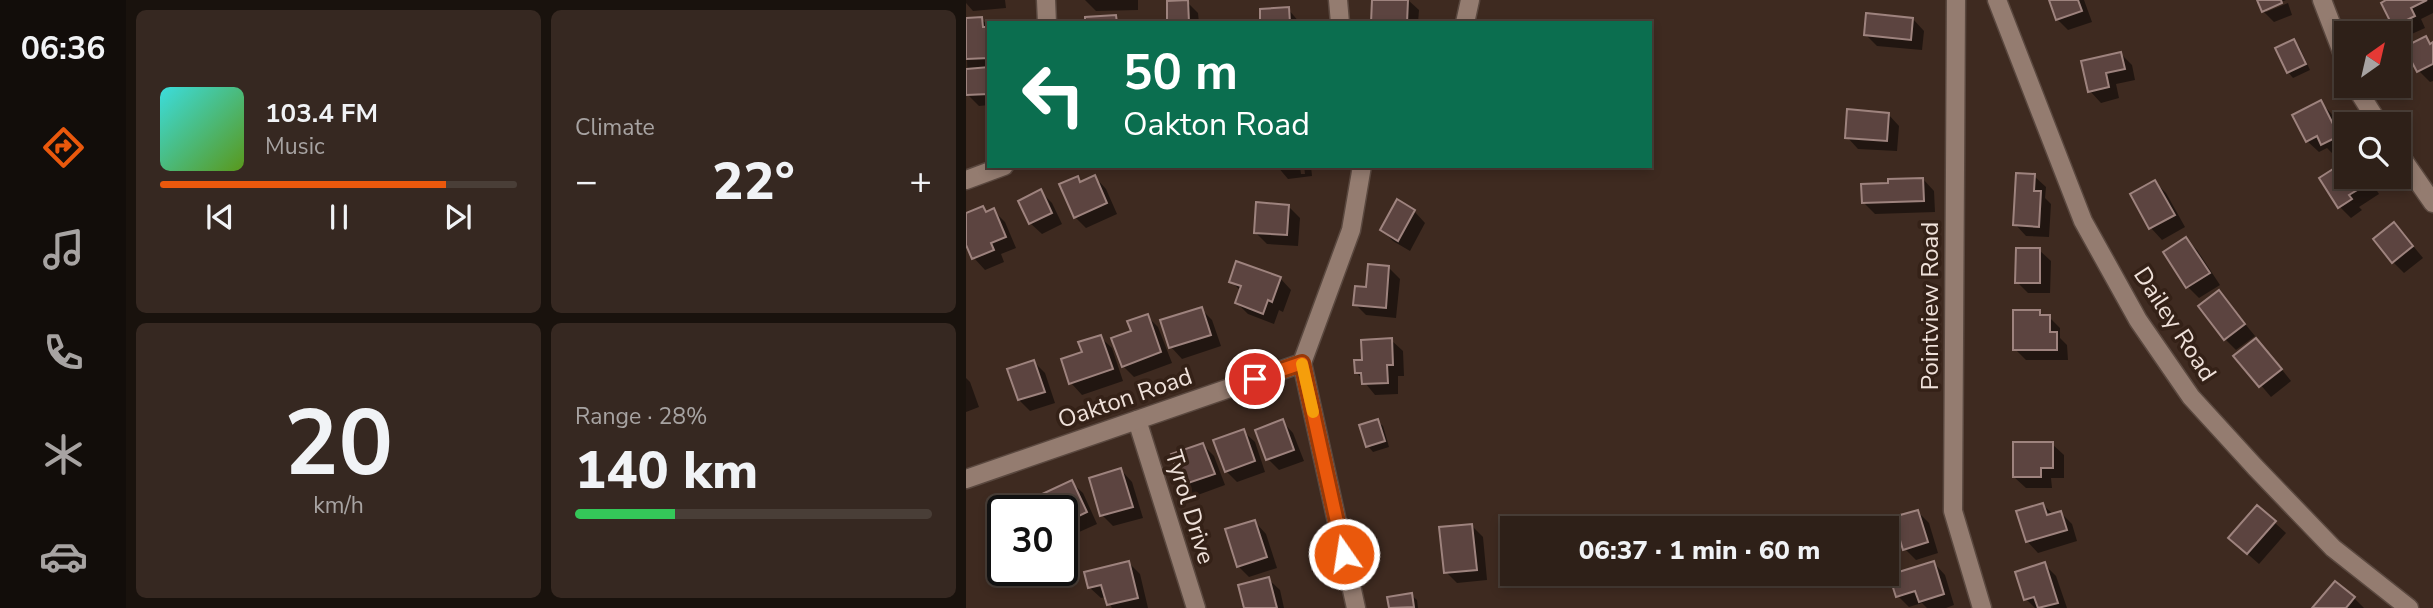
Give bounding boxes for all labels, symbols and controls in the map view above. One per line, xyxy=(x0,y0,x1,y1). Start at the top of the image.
north arrow xyxy=(2334,21,2412,98)
map controls xyxy=(2334,21,2411,189)
text: 06:36 xyxy=(21,27,105,70)
text: 50 m xyxy=(1123,39,1238,106)
icon: left xyxy=(1008,49,1099,140)
text: 103.4 FM xyxy=(265,96,378,131)
text: Oakton Road xyxy=(1123,103,1310,146)
text: Climate xyxy=(575,112,655,143)
button: search xyxy=(2334,112,2411,189)
icon: directions xyxy=(39,123,88,172)
text: Music xyxy=(265,131,325,162)
text: 22° xyxy=(712,146,795,217)
text: − xyxy=(575,156,598,207)
text: + xyxy=(909,156,932,207)
icon: previous xyxy=(201,198,239,236)
icon: pause xyxy=(320,198,358,236)
icon: next xyxy=(439,198,477,236)
street label: Pointview Road xyxy=(1914,222,1946,390)
icon: music xyxy=(39,225,88,274)
street label: Dailey Road xyxy=(2126,261,2224,387)
icon: phone xyxy=(39,328,88,377)
pin xyxy=(1225,349,1285,409)
street label: Oakton Road xyxy=(1054,360,1196,436)
icon: arrive xyxy=(1236,360,1274,398)
text: 20 xyxy=(284,382,393,506)
text: Range · 28% xyxy=(575,401,707,432)
icon: climate xyxy=(39,430,88,479)
text: 140 km xyxy=(575,435,758,506)
street label: Tyrol Drive xyxy=(1158,446,1222,568)
text: km/h xyxy=(313,490,364,521)
speed limit sign: 30 xyxy=(987,495,1078,586)
position arrow xyxy=(1307,517,1381,591)
icon: car xyxy=(39,532,88,581)
text: 06:37 · 1 min · 60 m xyxy=(1579,533,1820,568)

